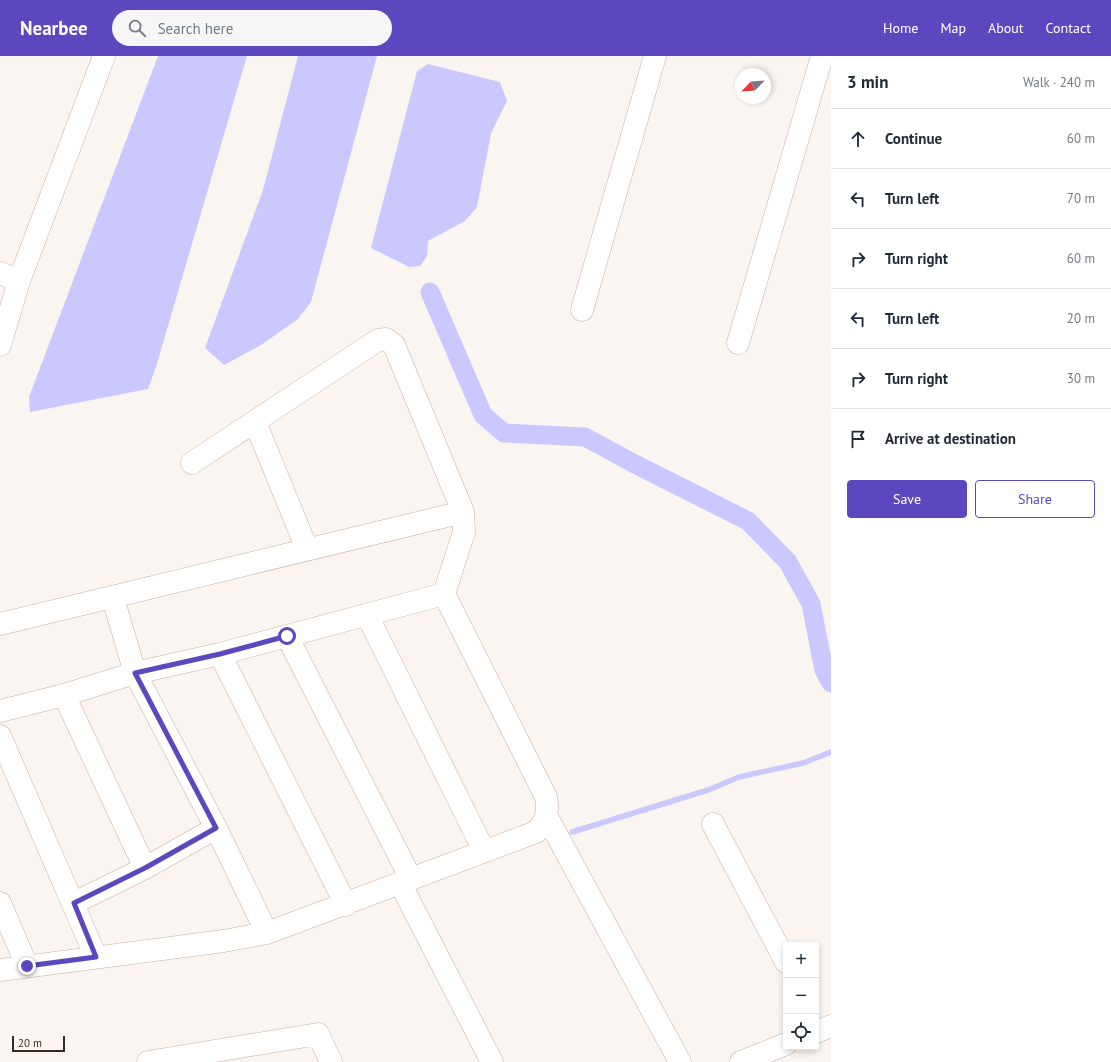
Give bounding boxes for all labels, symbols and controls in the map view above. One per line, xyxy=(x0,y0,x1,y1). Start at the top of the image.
search box xyxy=(112,10,392,46)
text: Nearbee xyxy=(20,16,88,40)
icon: search xyxy=(126,17,148,39)
text: Search here xyxy=(158,19,233,38)
text: Home xyxy=(883,19,918,37)
text: Map xyxy=(940,19,966,37)
text: About xyxy=(988,19,1024,37)
text: Contact xyxy=(1046,19,1091,37)
north arrow xyxy=(735,68,771,104)
text: 3 min xyxy=(847,71,888,93)
text: Walk · 240 m xyxy=(1023,74,1095,91)
icon: ahead xyxy=(847,128,869,150)
text: Continue xyxy=(885,129,942,148)
text: 60 m xyxy=(1067,130,1095,147)
icon: left xyxy=(847,188,869,210)
text: Turn left xyxy=(885,189,939,208)
text: 70 m xyxy=(1067,190,1095,207)
icon: right xyxy=(847,248,869,270)
text: Turn right xyxy=(885,249,948,268)
text: 60 m xyxy=(1067,250,1095,267)
icon: left xyxy=(847,308,869,330)
text: Turn left xyxy=(885,309,939,328)
text: 20 m xyxy=(1067,310,1095,327)
icon: right xyxy=(847,368,869,390)
text: Turn right xyxy=(885,369,948,388)
text: 30 m xyxy=(1067,370,1095,387)
icon: arrive xyxy=(847,428,869,450)
text: Arrive at destination xyxy=(885,429,1016,448)
button: Save xyxy=(847,480,967,518)
button: Share xyxy=(975,480,1095,518)
route start xyxy=(278,627,296,645)
map controls xyxy=(783,942,819,1050)
button: + xyxy=(783,942,819,978)
route end xyxy=(18,957,36,975)
button: − xyxy=(783,978,819,1014)
button: locate xyxy=(783,1014,819,1050)
scale bar xyxy=(12,1034,65,1053)
text: 20 m xyxy=(18,1036,42,1050)

